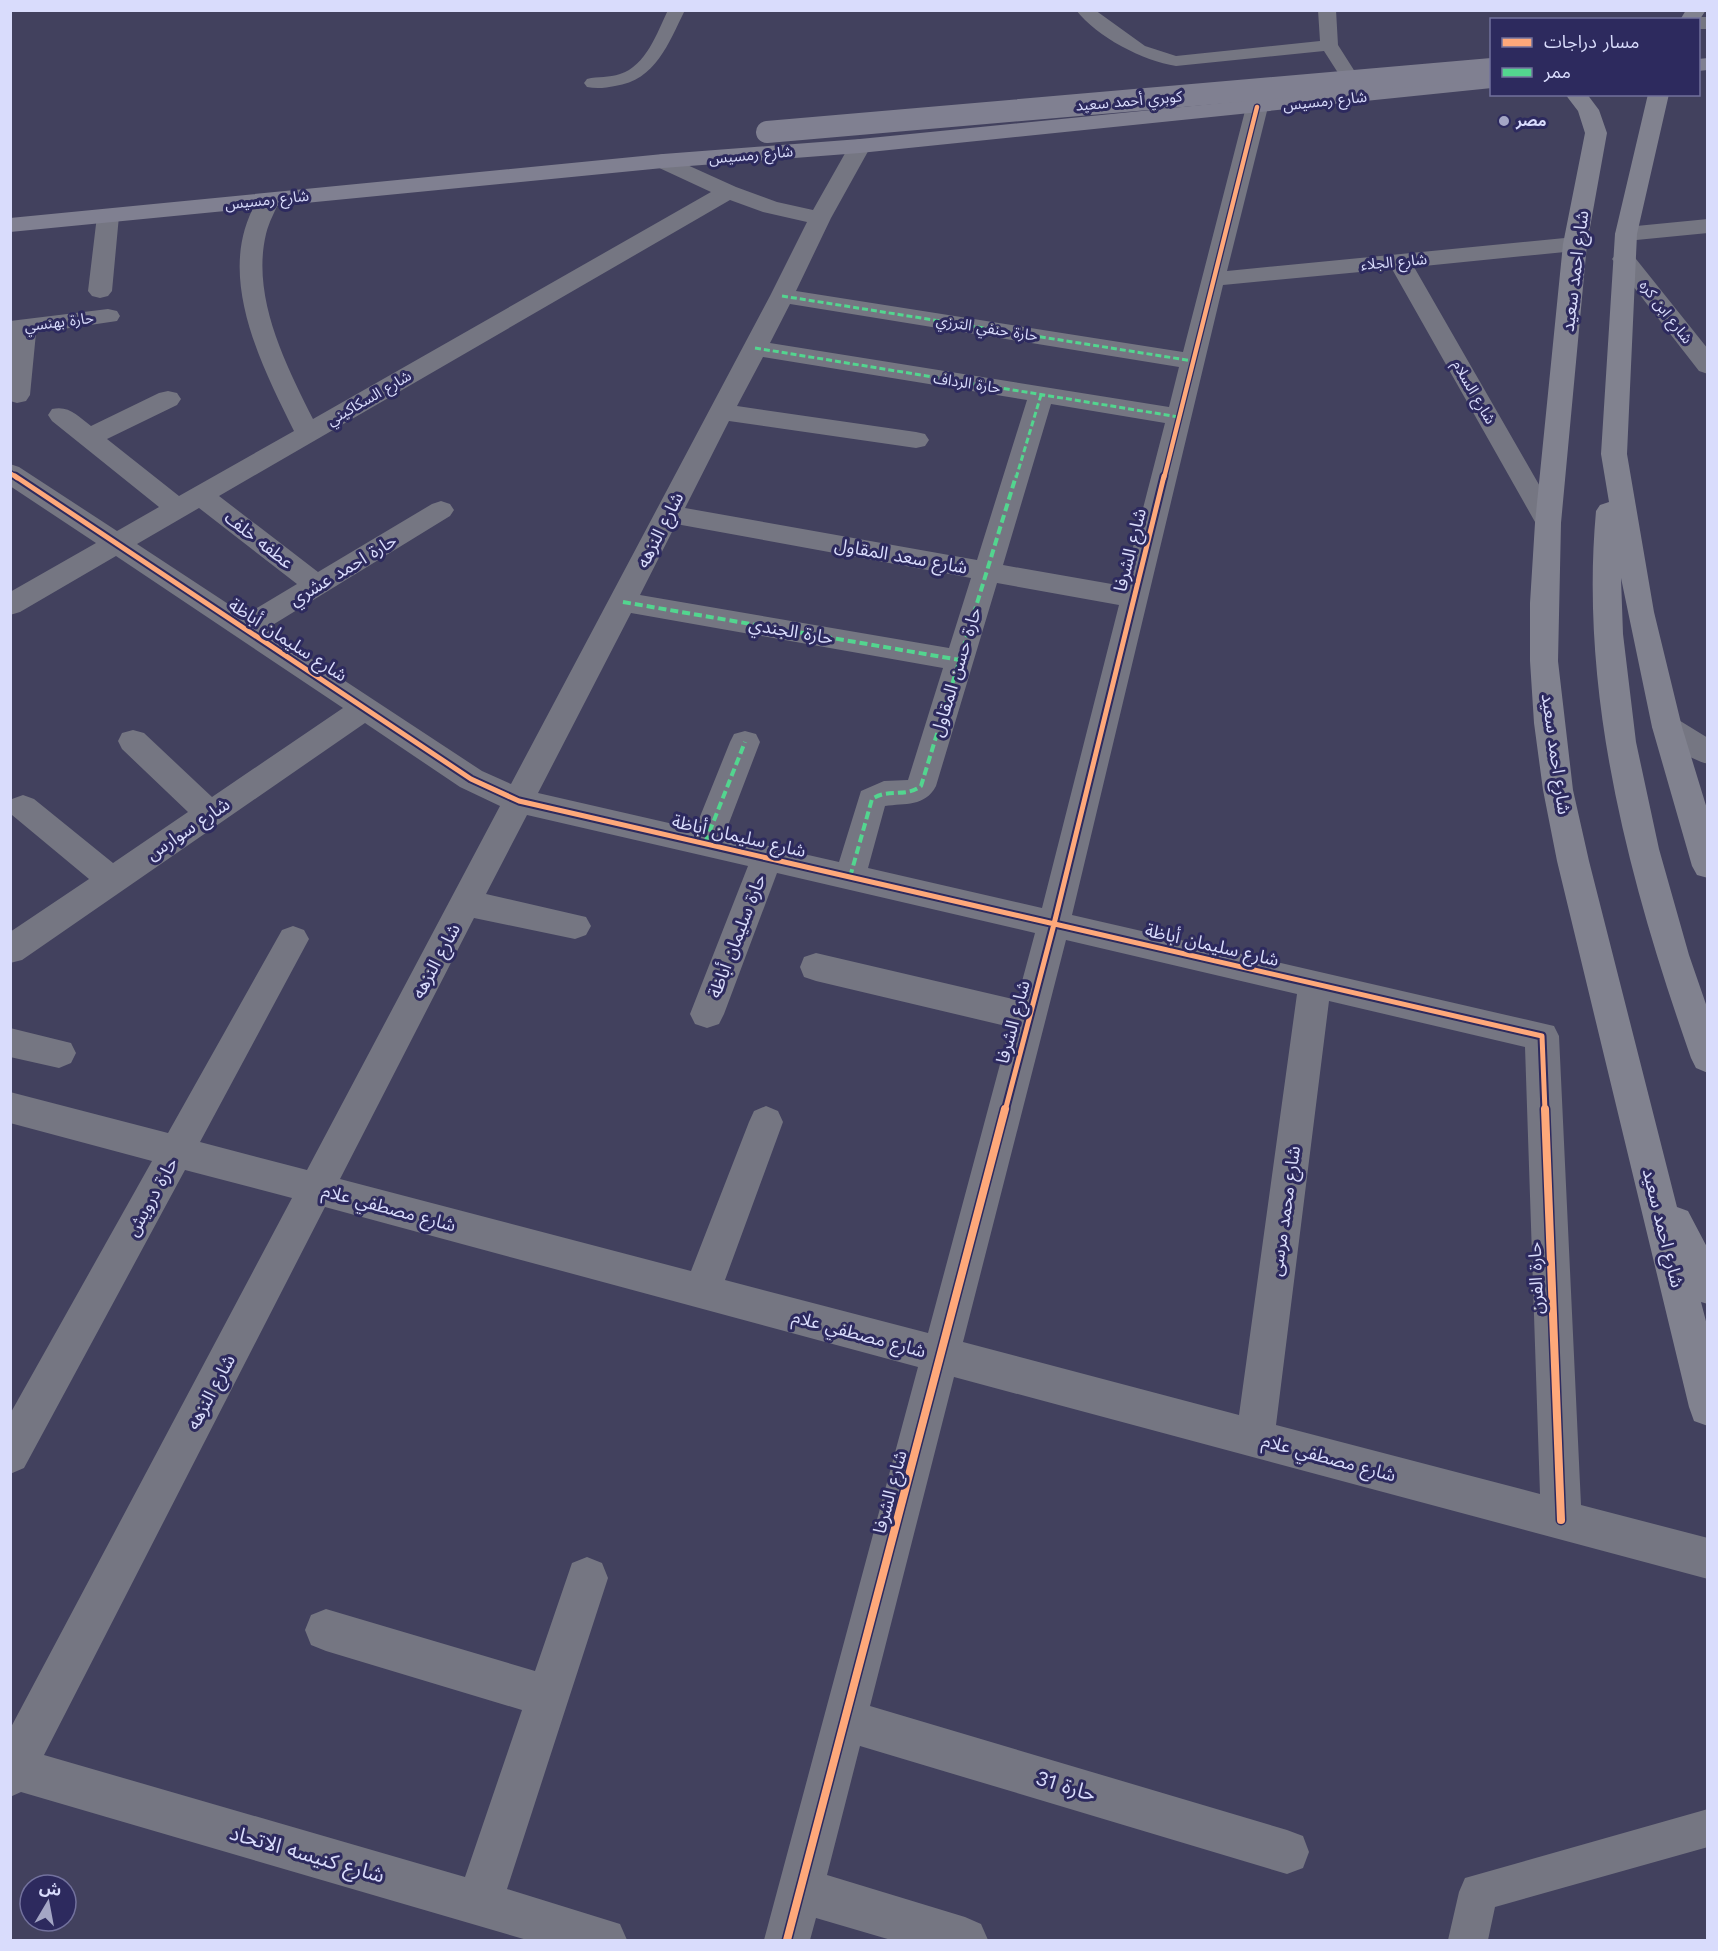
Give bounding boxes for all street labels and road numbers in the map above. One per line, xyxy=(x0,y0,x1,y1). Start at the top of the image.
street label: كوبري أحمد سعيد xyxy=(1075,87,1184,117)
street label: شارع رمسيس xyxy=(1282,88,1369,117)
street label: شارع رمسيس xyxy=(708,142,794,171)
street label: شارع رمسيس xyxy=(224,187,311,216)
street label: شارع احمد سعيد xyxy=(1557,209,1596,333)
street label: شارع الجلاء xyxy=(1360,250,1428,277)
street label: شارع ابن كره xyxy=(1633,277,1697,349)
street label: حارة بهنسي xyxy=(23,309,95,338)
street label: حارة حنفي الترزي xyxy=(934,311,1039,347)
street label: شارع السلام xyxy=(1446,357,1500,429)
street label: شارع السكاكيني xyxy=(324,366,416,432)
street label: حارة الرداف xyxy=(932,369,1002,397)
street label: شارع النزهه xyxy=(632,489,691,573)
street label: عطفه خلف xyxy=(221,506,298,573)
street label: شارع الشرفا xyxy=(1109,506,1154,595)
street label: حارة احمد عشري xyxy=(285,529,402,613)
street label: شارع سعد المقاول xyxy=(832,533,969,581)
street label: شارع سليمان أباظة xyxy=(223,593,352,689)
street label: حارة حسن المقاول xyxy=(926,605,986,739)
street label: حارة الجندي xyxy=(747,613,835,651)
street label: شارع احمد سعيد xyxy=(1534,692,1575,816)
street label: شارع سوارس xyxy=(142,793,236,867)
street label: شارع سليمان أباظة xyxy=(669,810,808,865)
street label: حارة سليمان أباظة xyxy=(703,871,771,1001)
street label: شارع سليمان أباظة xyxy=(1142,919,1281,974)
street label: شارع النزهه xyxy=(407,920,468,1004)
street label: شارع الشرفا xyxy=(991,978,1038,1067)
street label: شارع محمد مرسى xyxy=(1265,1144,1308,1278)
street label: حارة درويش xyxy=(121,1154,183,1240)
street label: شارع احمد سعيد xyxy=(1635,1166,1688,1291)
street label: شارع مصطفي علام xyxy=(319,1180,458,1239)
street label: حارة الفرن xyxy=(1524,1241,1548,1315)
street label: شارع مصطفي علام xyxy=(789,1306,928,1365)
street label: شارع النزهه xyxy=(182,1351,243,1435)
street label: شارع مصطفي علام xyxy=(1259,1430,1398,1489)
street label: شارع الشرفا xyxy=(868,1448,915,1537)
street label: حارة 31 xyxy=(1033,1765,1099,1806)
street label: شارع كنيسه الاتحاد xyxy=(226,1819,387,1890)

